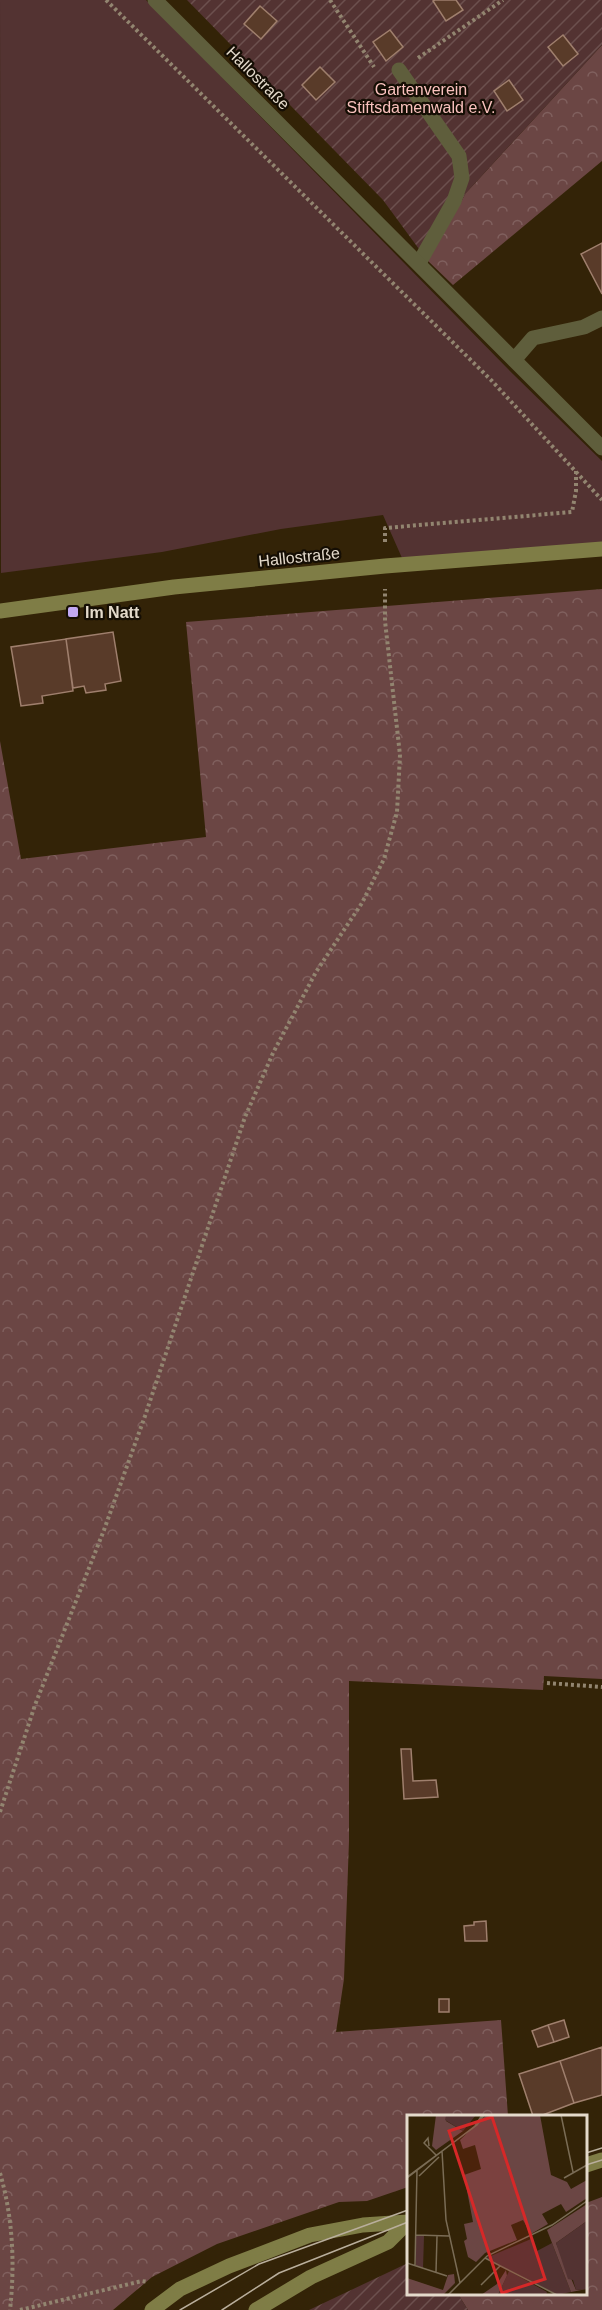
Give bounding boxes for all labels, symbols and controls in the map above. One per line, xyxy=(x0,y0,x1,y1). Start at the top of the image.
street label: Hallostraße xyxy=(223,43,293,113)
park label: Gartenverein Stiftsdamenwald e.V. xyxy=(347,81,495,116)
street label: Hallostraße xyxy=(257,544,341,570)
place label: Im Natt xyxy=(85,604,140,621)
marker: Im Natt xyxy=(66,605,80,619)
inset map xyxy=(407,2115,587,2295)

